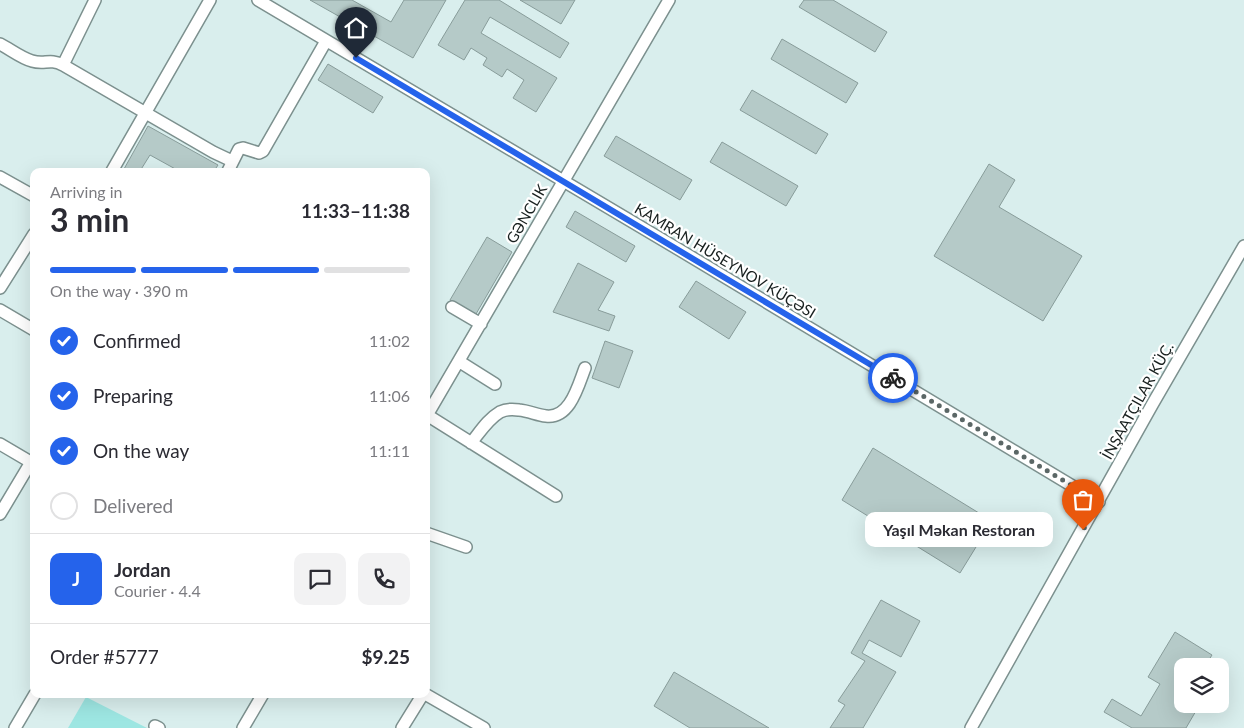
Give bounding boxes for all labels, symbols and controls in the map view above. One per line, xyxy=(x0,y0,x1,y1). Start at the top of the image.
pin xyxy=(335,7,377,58)
icon: home xyxy=(342,14,370,42)
street label: GƏNCLIK xyxy=(502,181,550,246)
text: Arriving in xyxy=(50,182,123,201)
text: 11:33–11:38 xyxy=(301,199,410,222)
street label: KAMRAN HÜSEYNOV KÜÇƏSI xyxy=(632,199,819,321)
text: 3 min xyxy=(50,200,129,239)
text: On the way · 390 m xyxy=(50,281,188,300)
icon: check xyxy=(50,327,78,355)
text: Confirmed xyxy=(93,329,181,352)
text: 11:02 xyxy=(369,331,410,350)
street label: İNŞAATÇILAR KÜÇ. xyxy=(1097,339,1177,462)
courier xyxy=(868,353,918,403)
icon: bike xyxy=(879,364,907,392)
icon: check xyxy=(50,382,78,410)
text: Preparing xyxy=(93,384,173,407)
text: 11:06 xyxy=(369,386,410,405)
icon: check xyxy=(50,437,78,465)
text: On the way xyxy=(93,439,189,462)
text: 11:11 xyxy=(369,441,410,460)
pin xyxy=(1062,479,1104,530)
icon: bag xyxy=(1069,486,1097,514)
text: Delivered xyxy=(93,494,173,517)
callout: Yaşıl Məkan Restoran xyxy=(866,512,1053,548)
text: Yaşıl Məkan Restoran xyxy=(883,520,1035,539)
button: chat xyxy=(294,553,346,605)
button: phone xyxy=(358,553,410,605)
text: Jordan xyxy=(114,558,171,581)
text: J xyxy=(72,567,80,590)
text: Courier · 4.4 xyxy=(114,581,201,600)
text: Order #5777 xyxy=(50,645,159,668)
text: $9.25 xyxy=(361,645,410,668)
map controls xyxy=(1174,658,1229,713)
button: layers xyxy=(1174,658,1229,713)

